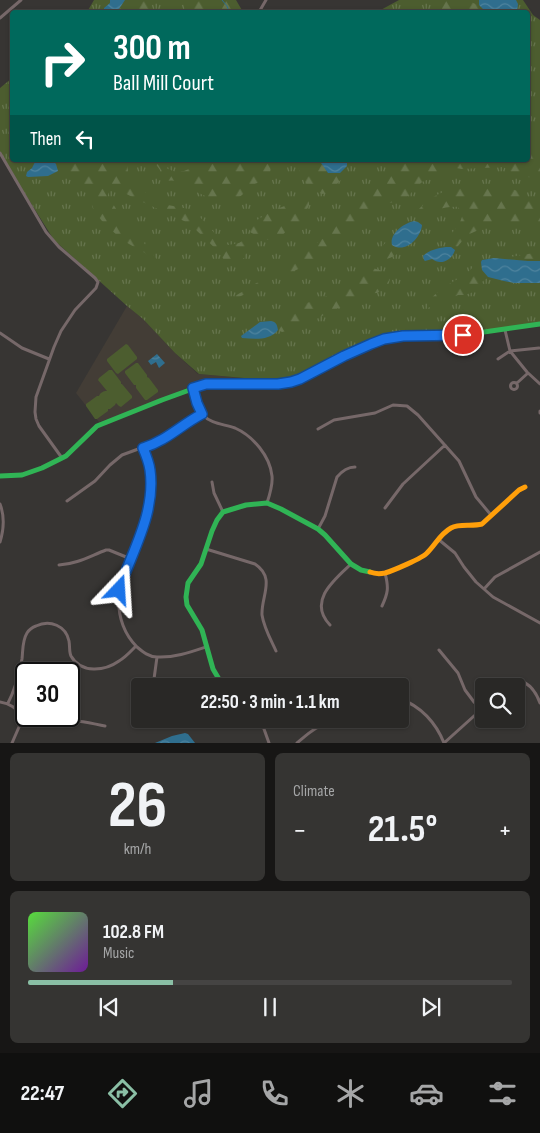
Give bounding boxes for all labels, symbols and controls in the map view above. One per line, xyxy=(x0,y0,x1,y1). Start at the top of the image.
text: 300 m xyxy=(113,27,191,70)
icon: right xyxy=(30,30,95,95)
text: Ball Mill Court xyxy=(113,70,214,97)
icon: left xyxy=(71,125,99,153)
text: Then xyxy=(30,128,61,151)
pin xyxy=(442,314,484,356)
icon: arrive xyxy=(449,321,477,349)
position arrow xyxy=(92,563,144,615)
speed limit sign: 30 xyxy=(15,662,80,727)
map controls xyxy=(475,678,525,728)
button: search xyxy=(475,678,525,728)
text: 22:50 · 3 min · 1.1 km xyxy=(200,691,340,714)
text: 26 xyxy=(108,768,167,846)
text: Climate xyxy=(293,782,335,801)
text: 21.5° xyxy=(368,807,437,852)
text: − xyxy=(293,814,307,847)
text: + xyxy=(498,814,512,847)
text: km/h xyxy=(124,840,151,859)
text: 102.8 FM xyxy=(103,921,164,944)
text: Music xyxy=(103,944,134,963)
icon: previous xyxy=(95,993,123,1021)
icon: pause xyxy=(256,993,284,1021)
icon: next xyxy=(417,993,445,1021)
icon: directions xyxy=(105,1076,140,1111)
icon: music xyxy=(181,1076,216,1111)
icon: phone xyxy=(257,1076,292,1111)
icon: climate xyxy=(333,1076,368,1111)
icon: car xyxy=(409,1076,444,1111)
icon: filters xyxy=(485,1076,520,1111)
text: 22:47 xyxy=(20,1080,64,1107)

